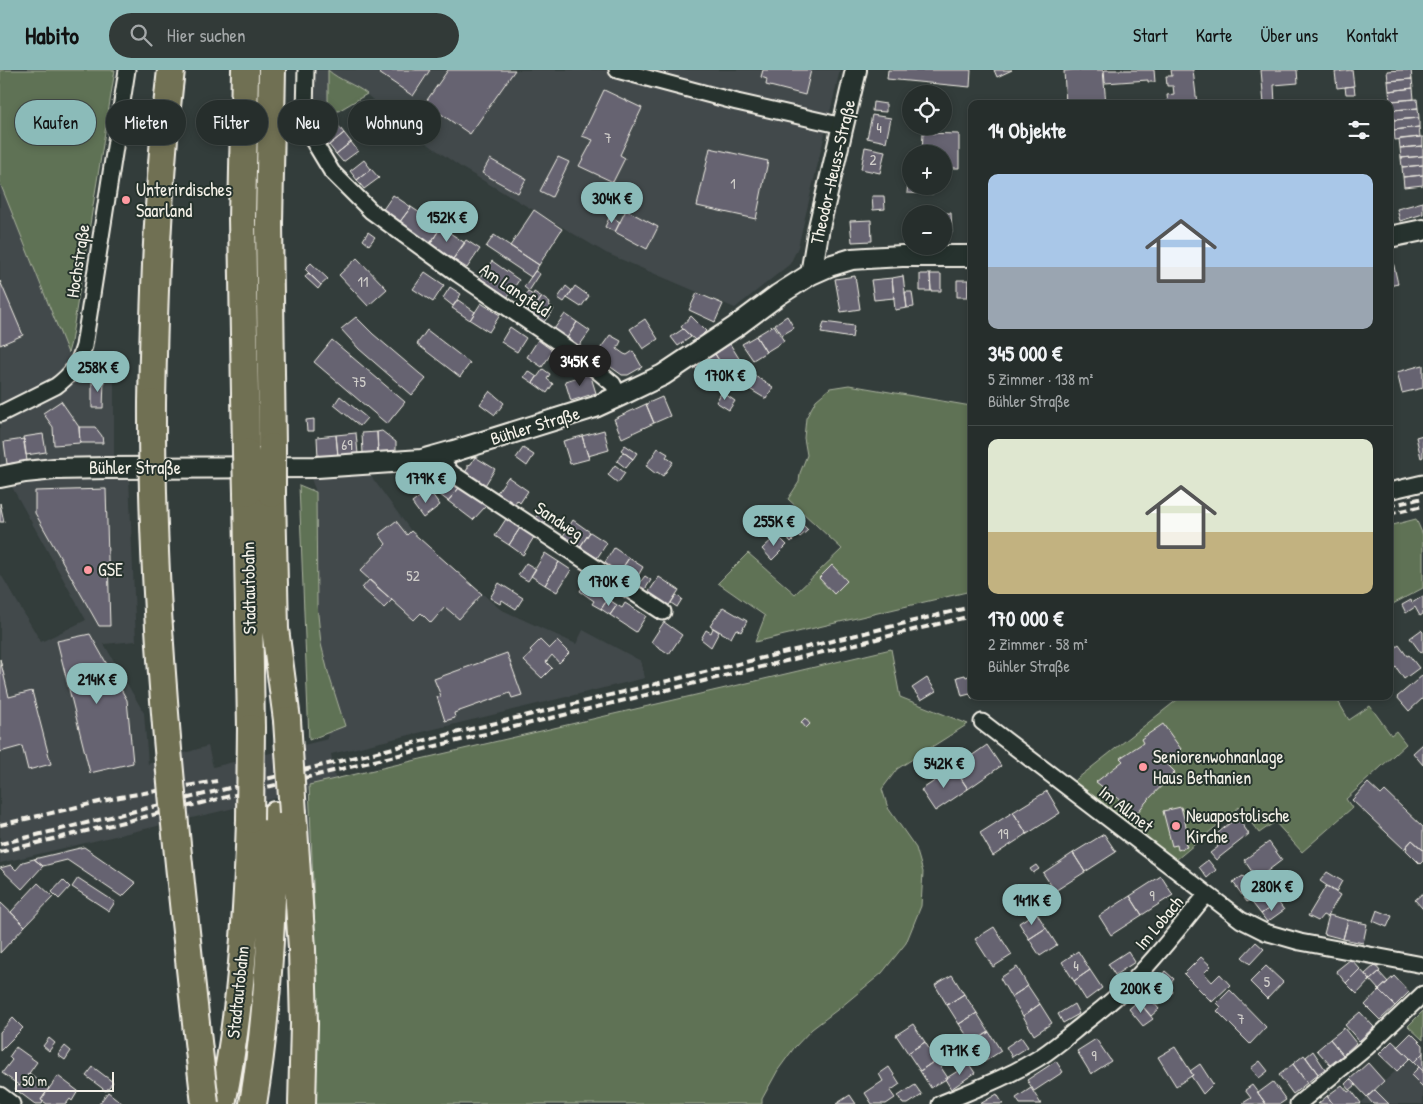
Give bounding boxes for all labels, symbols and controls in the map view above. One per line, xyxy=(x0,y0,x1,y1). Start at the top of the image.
search box xyxy=(109,13,459,58)
text: Habito xyxy=(25,19,79,51)
icon: search xyxy=(127,21,155,49)
text: Hier suchen xyxy=(167,22,246,48)
text: Start xyxy=(1133,23,1168,48)
text: Karte xyxy=(1196,23,1232,48)
text: Über uns xyxy=(1260,23,1318,48)
text: Kontakt xyxy=(1346,23,1398,48)
map controls xyxy=(902,85,952,255)
button: locate xyxy=(902,85,952,135)
street label: Theodor-Heuss-Straße xyxy=(804,97,861,247)
chip: Kaufen xyxy=(15,100,96,145)
chip: Mieten xyxy=(106,100,186,145)
chip: Filter xyxy=(196,100,268,145)
chip: Neu xyxy=(278,100,338,145)
chip: Wohnung xyxy=(348,100,441,145)
text: 14 Objekte xyxy=(988,116,1066,145)
icon: filters xyxy=(1345,116,1373,144)
house number: 4 xyxy=(876,117,882,138)
house number: 7 xyxy=(604,127,612,148)
button: + xyxy=(902,145,952,195)
house number: 2 xyxy=(869,149,877,170)
house number: 1 xyxy=(730,173,736,194)
place label: Unterirdisches Saarland xyxy=(136,177,232,223)
pin: 304K € xyxy=(571,182,653,224)
text: 304K € xyxy=(592,187,632,209)
marker: Unterirdisches Saarland xyxy=(120,194,132,206)
pin: 152K € xyxy=(406,200,488,243)
button: − xyxy=(902,205,952,255)
text: 152K € xyxy=(427,206,467,228)
icon: home xyxy=(1136,206,1226,296)
street label: Hochstraße xyxy=(59,222,96,299)
street label: Am Langfeld xyxy=(475,257,556,322)
house number: 11 xyxy=(358,271,368,292)
text: 345 000 € xyxy=(988,339,1062,368)
pin: 345K € xyxy=(539,344,621,387)
pin: 258K € xyxy=(57,350,139,393)
text: 345K € xyxy=(560,350,600,372)
text: 258K € xyxy=(78,356,118,378)
pin: 170K € xyxy=(684,358,766,401)
text: 170K € xyxy=(705,364,745,386)
text: 5 Zimmer · 138 m² xyxy=(988,368,1093,390)
house number: 75 xyxy=(352,371,367,392)
text: Bühler Straße xyxy=(988,390,1070,412)
street label: Bühler Straße xyxy=(487,400,583,451)
house number: 69 xyxy=(341,434,353,455)
street label: Bühler Straße xyxy=(89,455,181,480)
pin: 179K € xyxy=(385,462,467,504)
text: 179K € xyxy=(406,467,446,489)
icon: home xyxy=(1136,472,1226,562)
street label: Sandweg xyxy=(530,495,589,546)
pin: 255K € xyxy=(733,504,815,547)
text: 255K € xyxy=(754,510,794,532)
street label: Stadtautobahn xyxy=(235,542,262,635)
place label: GSE xyxy=(98,557,123,582)
marker: GSE xyxy=(82,564,94,576)
pin: 170K € xyxy=(568,564,650,607)
house number: 52 xyxy=(406,565,420,586)
text: 170K € xyxy=(589,570,629,592)
text: 170 000 € xyxy=(988,604,1063,633)
text: 2 Zimmer · 58 m² xyxy=(988,633,1088,655)
text: Bühler Straße xyxy=(988,655,1070,677)
pin: 214K € xyxy=(56,662,138,705)
text: 214K € xyxy=(77,668,117,690)
place label: Seniorenwohnanlage Haus Bethanien xyxy=(1153,744,1284,790)
pin: 542K € xyxy=(903,746,985,789)
text: 542K € xyxy=(924,752,964,774)
marker: Seniorenwohnanlage Haus Bethanien xyxy=(1137,761,1149,773)
street label: Im Allmet xyxy=(1094,779,1159,838)
place label: Neuapostolische Kirche xyxy=(1186,803,1290,849)
marker: Neuapostolische Kirche xyxy=(1170,820,1182,832)
house number: 19 xyxy=(998,823,1009,844)
pin: 280K € xyxy=(1231,870,1313,912)
text: 280K € xyxy=(1251,875,1293,897)
pin: 141K € xyxy=(991,884,1073,926)
house number: 9 xyxy=(1149,885,1155,906)
text: 141K € xyxy=(1013,889,1051,911)
street label: Im Lobach xyxy=(1129,890,1189,955)
street label: Stadtautobahn xyxy=(220,945,255,1039)
house number: 4 xyxy=(1073,955,1079,976)
house number: 5 xyxy=(1264,971,1271,992)
pin: 200K € xyxy=(1100,972,1182,1014)
text: 200K € xyxy=(1120,977,1162,999)
house number: 7 xyxy=(1237,1008,1245,1029)
pin: 171K € xyxy=(919,1034,1001,1076)
text: 171K € xyxy=(940,1039,980,1061)
house number: 9 xyxy=(1091,1045,1097,1066)
scale bar xyxy=(15,1069,114,1092)
text: 50 m xyxy=(22,1071,47,1090)

